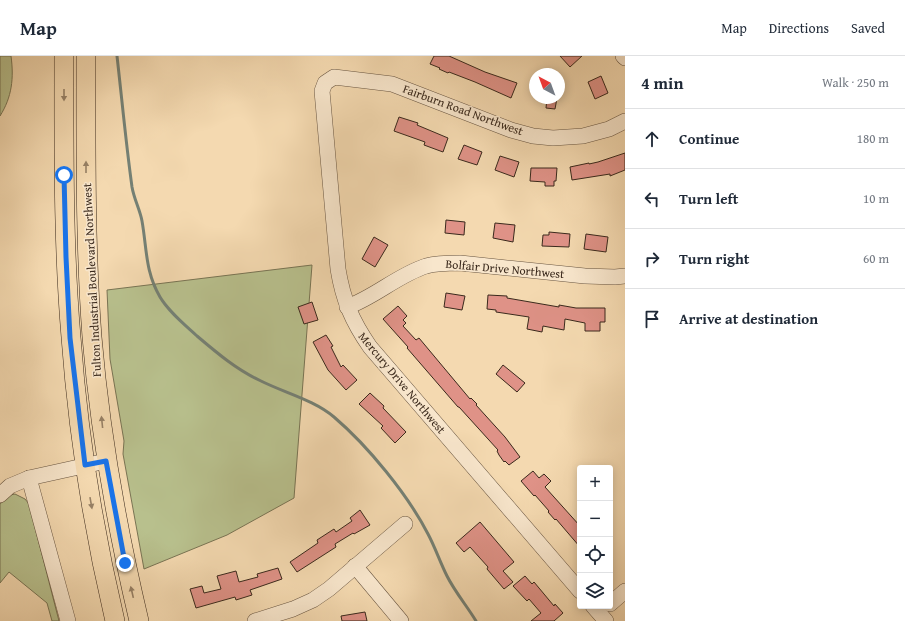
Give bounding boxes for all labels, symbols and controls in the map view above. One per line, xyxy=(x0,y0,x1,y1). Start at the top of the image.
text: Map xyxy=(20,14,57,42)
text: Map xyxy=(721,18,747,38)
text: Directions xyxy=(769,18,829,38)
text: Saved xyxy=(851,18,885,38)
north arrow xyxy=(529,68,565,104)
text: 4 min xyxy=(641,70,683,95)
text: Walk · 250 m xyxy=(822,73,889,92)
street label: Fairburn Road Northwest xyxy=(401,80,526,139)
one-way arrow xyxy=(61,89,67,102)
icon: ahead xyxy=(641,128,663,150)
text: Continue xyxy=(679,128,740,149)
text: 180 m xyxy=(857,129,889,148)
one-way arrow xyxy=(83,160,89,173)
route start xyxy=(55,166,73,184)
street label: Fulton Industrial Boulevard Northwest xyxy=(78,182,105,377)
icon: left xyxy=(641,188,663,210)
text: Turn left xyxy=(679,188,738,209)
text: 10 m xyxy=(863,189,889,208)
icon: right xyxy=(641,248,663,270)
text: Turn right xyxy=(679,248,750,269)
text: 60 m xyxy=(863,249,889,268)
street label: Bolfair Drive Northwest xyxy=(445,255,566,282)
icon: arrive xyxy=(641,308,663,330)
text: Arrive at destination xyxy=(679,308,818,329)
street label: Mercury Drive Northwest xyxy=(355,328,451,438)
one-way arrow xyxy=(99,416,105,428)
map controls xyxy=(577,465,613,609)
button: + xyxy=(577,465,613,501)
one-way arrow xyxy=(89,497,95,510)
button: − xyxy=(577,501,613,537)
button: locate xyxy=(577,537,613,573)
route end xyxy=(116,554,134,572)
button: layers xyxy=(577,573,613,609)
one-way arrow xyxy=(129,586,135,598)

